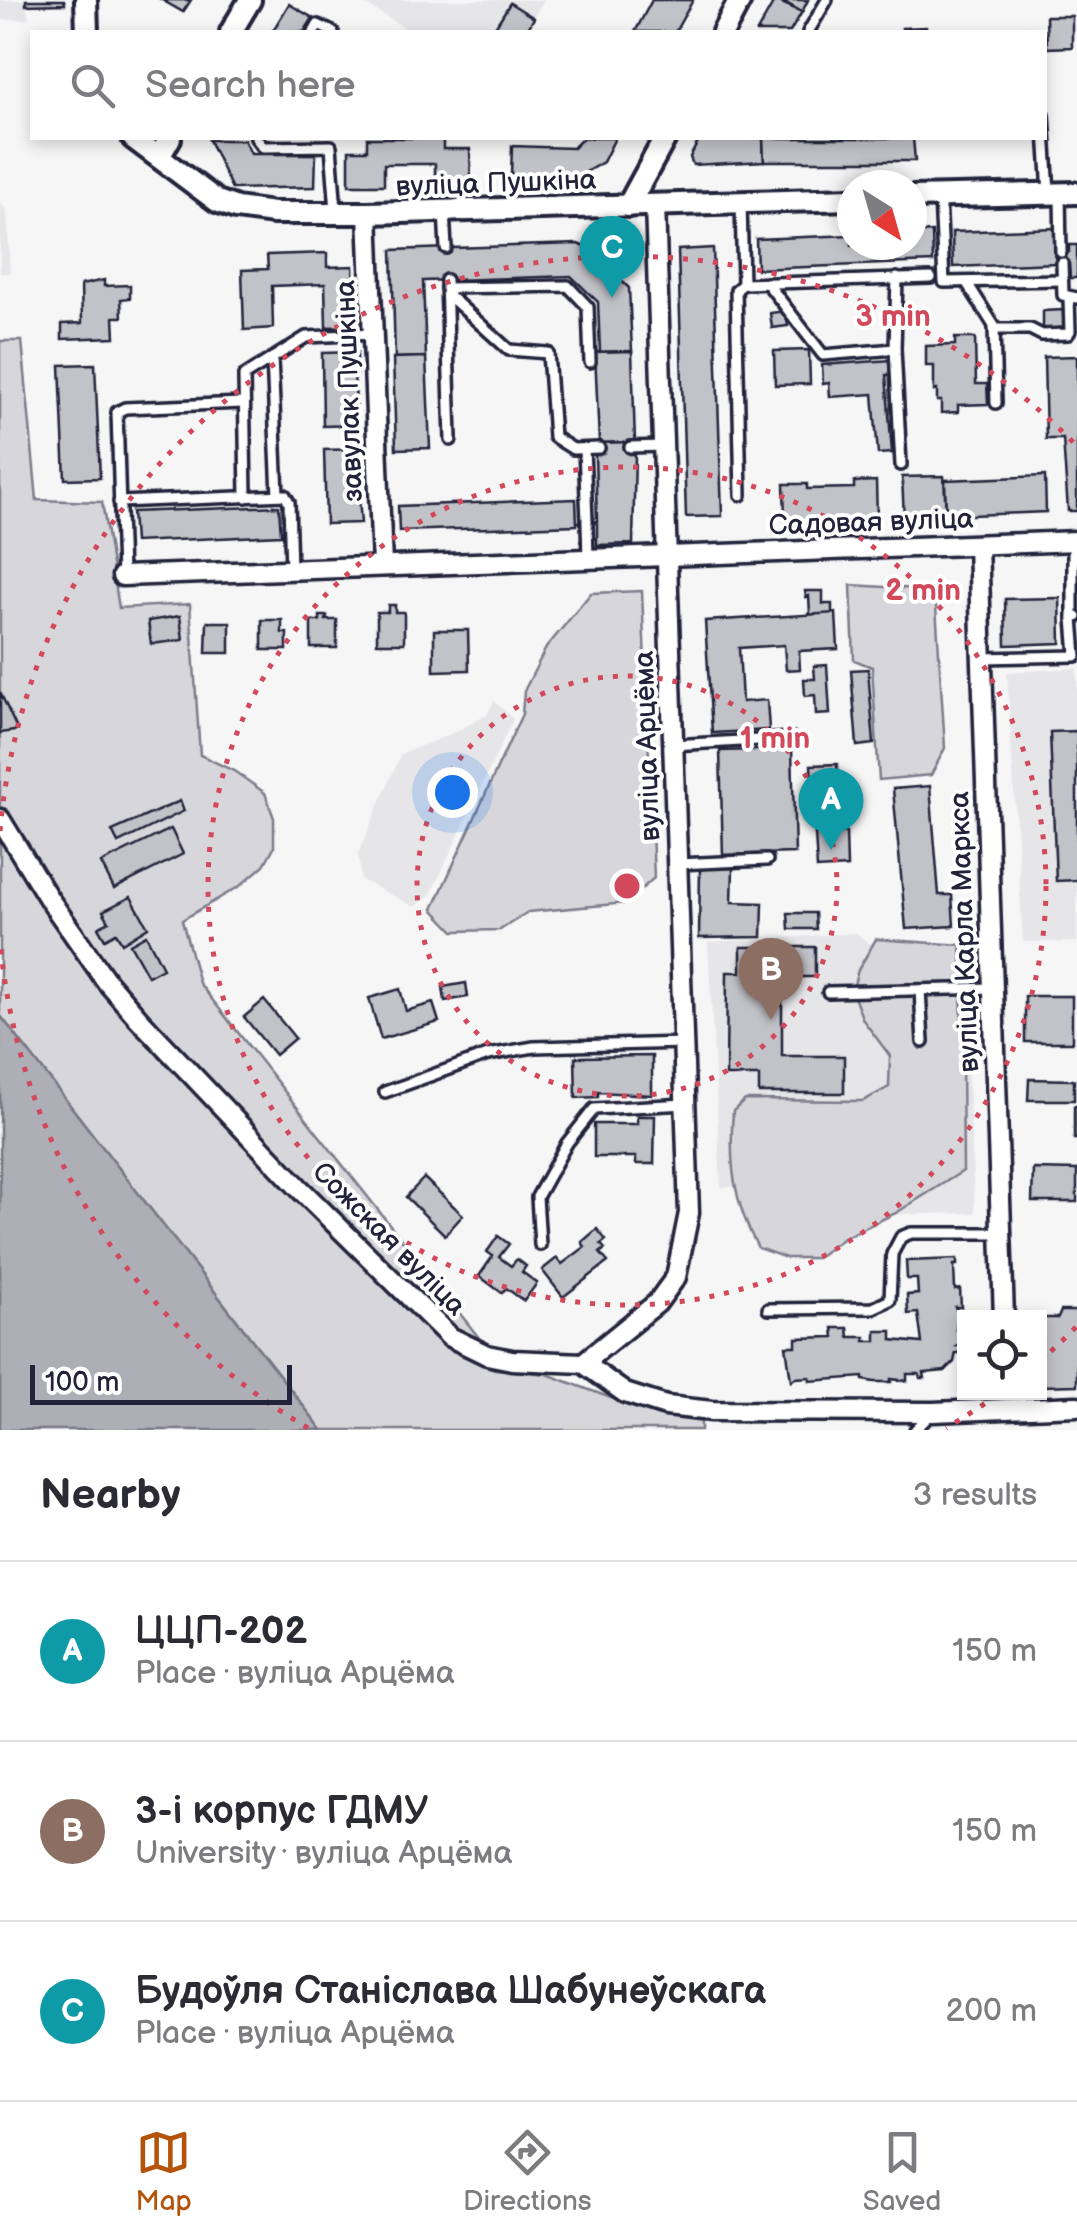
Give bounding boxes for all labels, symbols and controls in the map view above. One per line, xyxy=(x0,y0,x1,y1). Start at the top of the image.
search box xyxy=(30,30,1047,140)
icon: search xyxy=(65,58,120,113)
text: Search here xyxy=(145,63,356,108)
street label: вуліца Пушкіна xyxy=(395,163,597,203)
north arrow xyxy=(837,170,927,260)
pin: C xyxy=(580,216,644,298)
street label: завулак Пушкіна xyxy=(329,279,370,503)
text: 3 min xyxy=(855,299,931,335)
street label: Садовая вуліца xyxy=(768,502,974,543)
text: 2 min xyxy=(885,573,961,609)
street label: вуліца Арцёма xyxy=(628,650,667,842)
text: 1 min xyxy=(740,721,810,757)
your location xyxy=(427,767,478,818)
pin: A xyxy=(798,768,864,850)
street label: вуліца Карла Маркса xyxy=(943,790,986,1073)
centre of rings xyxy=(609,868,645,904)
pin: B xyxy=(738,938,804,1020)
street label: Сожская вуліца xyxy=(305,1156,473,1323)
map controls xyxy=(957,1310,1047,1400)
button: locate xyxy=(957,1310,1047,1400)
scale bar xyxy=(30,1360,292,1404)
text: 100 m xyxy=(45,1366,119,1399)
text: Nearby xyxy=(40,1470,180,1521)
text: 3 results xyxy=(913,1476,1037,1515)
text: ЦЦП-202 xyxy=(135,1609,307,1654)
text: A xyxy=(63,1632,82,1671)
text: 150 m xyxy=(952,1632,1037,1671)
text: Place · вуліца Арцёма xyxy=(135,1654,455,1693)
text: 3-і корпус ГДМУ xyxy=(135,1789,428,1834)
text: B xyxy=(61,1812,84,1851)
text: 150 m xyxy=(952,1812,1037,1851)
text: University · вуліца Арцёма xyxy=(135,1834,513,1873)
text: Будоўля Станіслава Шабунеўскага xyxy=(135,1969,766,2014)
text: C xyxy=(61,1992,84,2031)
text: 200 m xyxy=(945,1992,1037,2031)
text: Place · вуліца Арцёма xyxy=(135,2014,455,2053)
tab: Map xyxy=(136,2125,192,2218)
tab: Directions xyxy=(463,2125,592,2218)
tab: Saved xyxy=(863,2125,941,2218)

